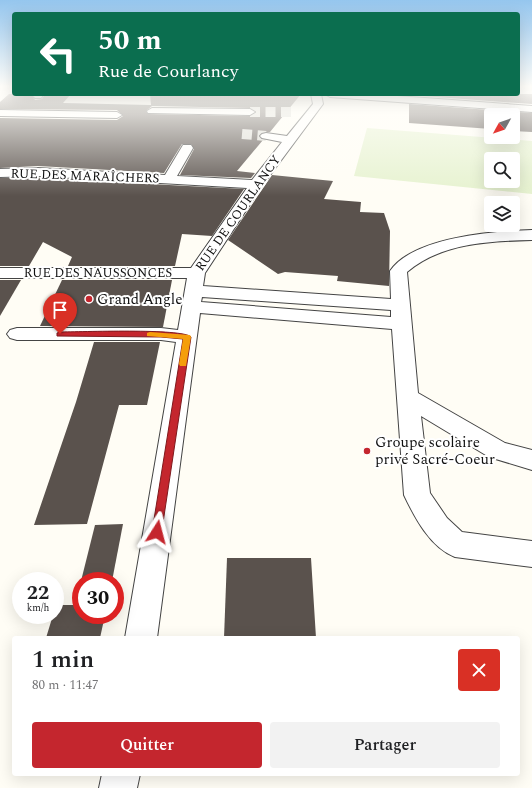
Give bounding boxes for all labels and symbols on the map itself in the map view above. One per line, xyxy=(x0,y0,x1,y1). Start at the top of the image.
north arrow xyxy=(484,108,520,144)
street label: RUE DE COURLANCY xyxy=(190,151,286,275)
street label: RUE DES MARAÎCHERS xyxy=(10,163,160,189)
street label: RUE DES NAUSSONCES xyxy=(24,263,172,283)
place label: Grand Angle xyxy=(97,288,182,311)
pin xyxy=(43,293,77,334)
marker: Grand Angle xyxy=(84,294,94,304)
place label: Groupe scolaire privé Sacré-Coeur xyxy=(375,431,495,471)
marker: Groupe scolaire privé Sacré-Coeur xyxy=(362,446,372,456)
position arrow xyxy=(136,511,178,553)
speed limit sign: 30 xyxy=(72,572,124,624)

